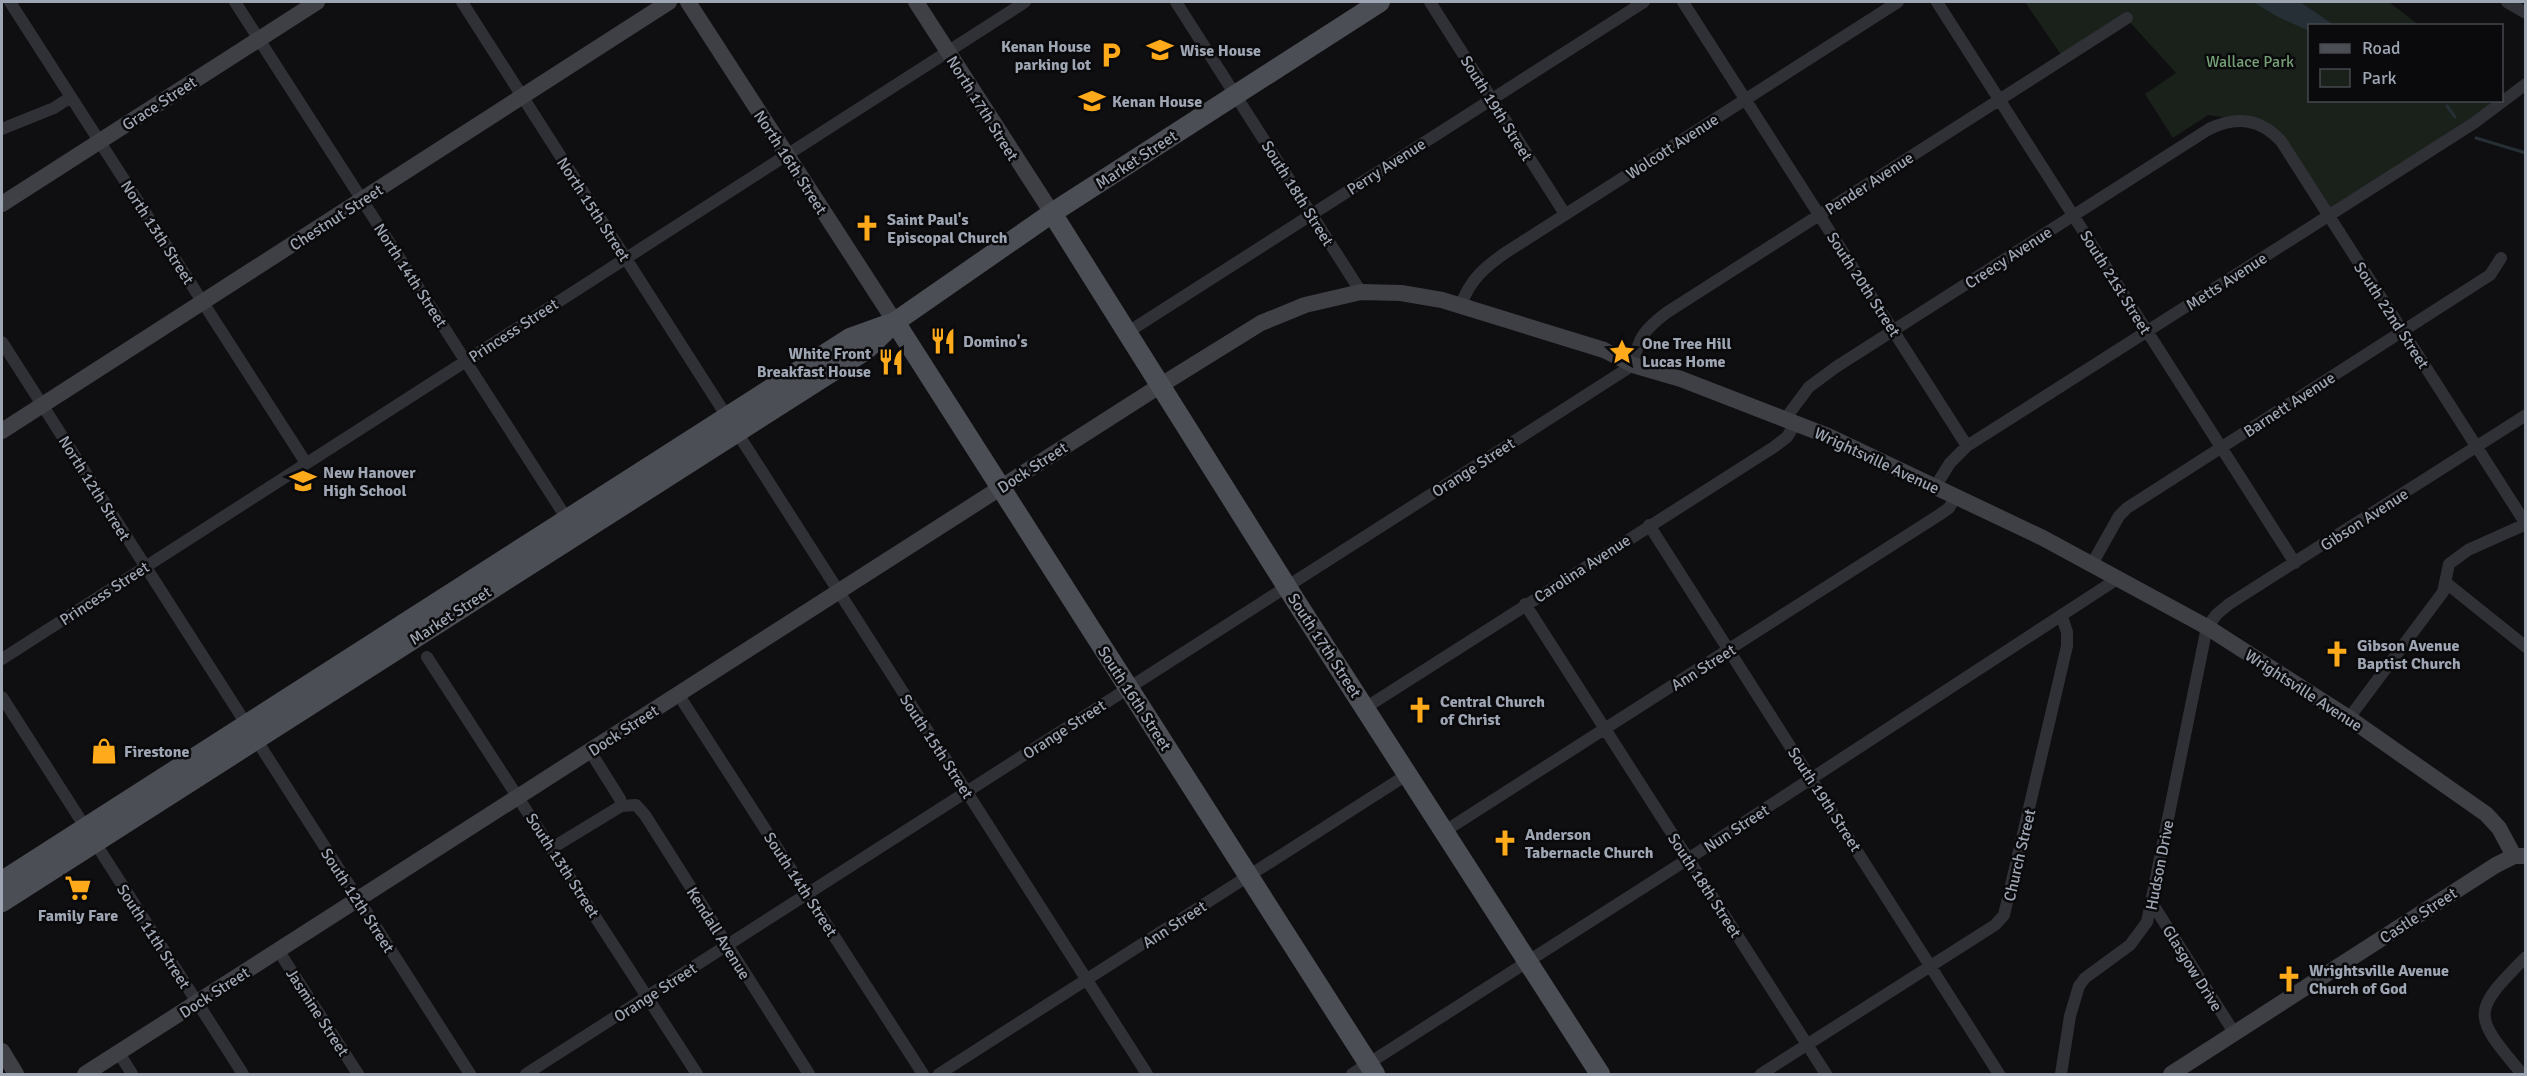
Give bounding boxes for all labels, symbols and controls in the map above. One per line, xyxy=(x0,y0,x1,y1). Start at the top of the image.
legend xyxy=(2308,24,2503,102)
school or university icon: Wise House xyxy=(1145,35,1175,65)
place label: Kenan House parking lot xyxy=(1001,37,1091,75)
text: Road xyxy=(2362,37,2401,59)
parking icon: Kenan House parking lot xyxy=(1096,40,1126,70)
place label: Wise House xyxy=(1180,41,1261,61)
street label: North 17th Street xyxy=(942,52,1023,165)
street label: South 19th Street xyxy=(1456,52,1537,165)
park label: Wallace Park xyxy=(2206,52,2294,72)
text: Park xyxy=(2362,67,2397,89)
street label: Grace Street xyxy=(119,72,201,135)
school or university icon: Kenan House xyxy=(1077,86,1107,116)
place label: Kenan House xyxy=(1112,92,1202,112)
street label: North 16th Street xyxy=(749,107,831,219)
street label: Wolcott Avenue xyxy=(1623,110,1723,184)
street label: Market Street xyxy=(1092,126,1182,194)
street label: Perry Avenue xyxy=(1343,134,1430,200)
street label: South 18th Street xyxy=(1257,137,1338,250)
street label: Pender Avenue xyxy=(1822,148,1917,220)
street label: North 15th Street xyxy=(552,154,634,266)
street label: North 13th Street xyxy=(116,177,198,289)
street label: Chestnut Street xyxy=(286,180,387,255)
place label: Saint Paul's Episcopal Church xyxy=(887,210,1008,248)
church icon: Saint Paul's Episcopal Church xyxy=(852,213,882,243)
street label: North 14th Street xyxy=(369,220,451,332)
street label: Creecy Avenue xyxy=(1961,222,2056,293)
street label: South 21st Street xyxy=(2075,227,2155,339)
street label: South 20th Street xyxy=(1822,229,1905,341)
street label: Metts Avenue xyxy=(2182,248,2271,315)
street label: South 22nd Street xyxy=(2349,258,2433,373)
street label: Princess Street xyxy=(465,294,562,367)
restaurant icon: Domino's xyxy=(928,326,958,356)
place label: Domino's xyxy=(963,332,1028,352)
place label: One Tree Hill Lucas Home xyxy=(1642,334,1731,372)
place icon: One Tree Hill Lucas Home xyxy=(1607,337,1637,367)
place label: White Front Breakfast House xyxy=(757,344,871,382)
restaurant icon: White Front Breakfast House xyxy=(876,347,906,377)
street label: Barnett Avenue xyxy=(2240,368,2339,442)
street label: Wrightsville Avenue xyxy=(1811,423,1942,499)
street label: North 12th Street xyxy=(54,432,135,545)
street label: Orange Street xyxy=(1428,433,1519,502)
street label: Dock Street xyxy=(994,438,1072,498)
place label: New Hanover High School xyxy=(323,463,416,501)
school or university icon: New Hanover High School xyxy=(288,466,318,496)
street label: Gibson Avenue xyxy=(2317,484,2412,556)
street label: Carolina Avenue xyxy=(1531,530,1635,607)
street label: Princess Street xyxy=(56,557,153,630)
street label: Market Street xyxy=(406,582,496,650)
street label: South 17th Street xyxy=(1283,590,1366,702)
place label: Gibson Avenue Baptist Church xyxy=(2357,636,2461,674)
church icon: Gibson Avenue Baptist Church xyxy=(2322,639,2352,669)
street label: Ann Street xyxy=(1668,640,1740,696)
street label: South 16th Street xyxy=(1093,643,1176,755)
street label: Wrightsville Avenue xyxy=(2241,646,2366,736)
street label: South 15th Street xyxy=(895,691,978,803)
place label: Central Church of Christ xyxy=(1440,692,1545,730)
street label: Orange Street xyxy=(1019,695,1110,764)
church icon: Central Church of Christ xyxy=(1405,695,1435,725)
street label: Dock Street xyxy=(585,701,663,761)
shop icon: Firestone xyxy=(89,736,119,766)
place label: Firestone xyxy=(124,742,189,762)
street label: South 19th Street xyxy=(1783,744,1866,856)
street label: Nun Street xyxy=(1700,800,1773,857)
street label: Church Street xyxy=(2000,807,2040,903)
street label: South 13th Street xyxy=(521,810,604,922)
street label: Hudson Drive xyxy=(2141,818,2179,912)
place label: Anderson Tabernacle Church xyxy=(1525,825,1654,863)
church icon: Anderson Tabernacle Church xyxy=(1490,828,1520,858)
street label: South 14th Street xyxy=(759,829,842,941)
street label: South 18th Street xyxy=(1663,830,1746,942)
street label: South 12th Street xyxy=(316,845,399,957)
supermarket icon: Family Fare xyxy=(63,873,93,903)
street label: South 11th Street xyxy=(112,881,195,993)
street label: Castle Street xyxy=(2376,883,2461,948)
street label: Kendall Avenue xyxy=(682,884,755,984)
street label: Ann Street xyxy=(1139,897,1211,953)
place label: Family Fare xyxy=(38,906,118,926)
street label: Glasgow Drive xyxy=(2158,922,2226,1015)
street label: Orange Street xyxy=(610,958,701,1027)
place label: Wrightsville Avenue Church of God xyxy=(2309,961,2449,999)
street label: Dock Street xyxy=(176,963,254,1023)
church icon: Wrightsville Avenue Church of God xyxy=(2274,964,2304,994)
street label: Jasmine Street xyxy=(281,965,353,1061)

